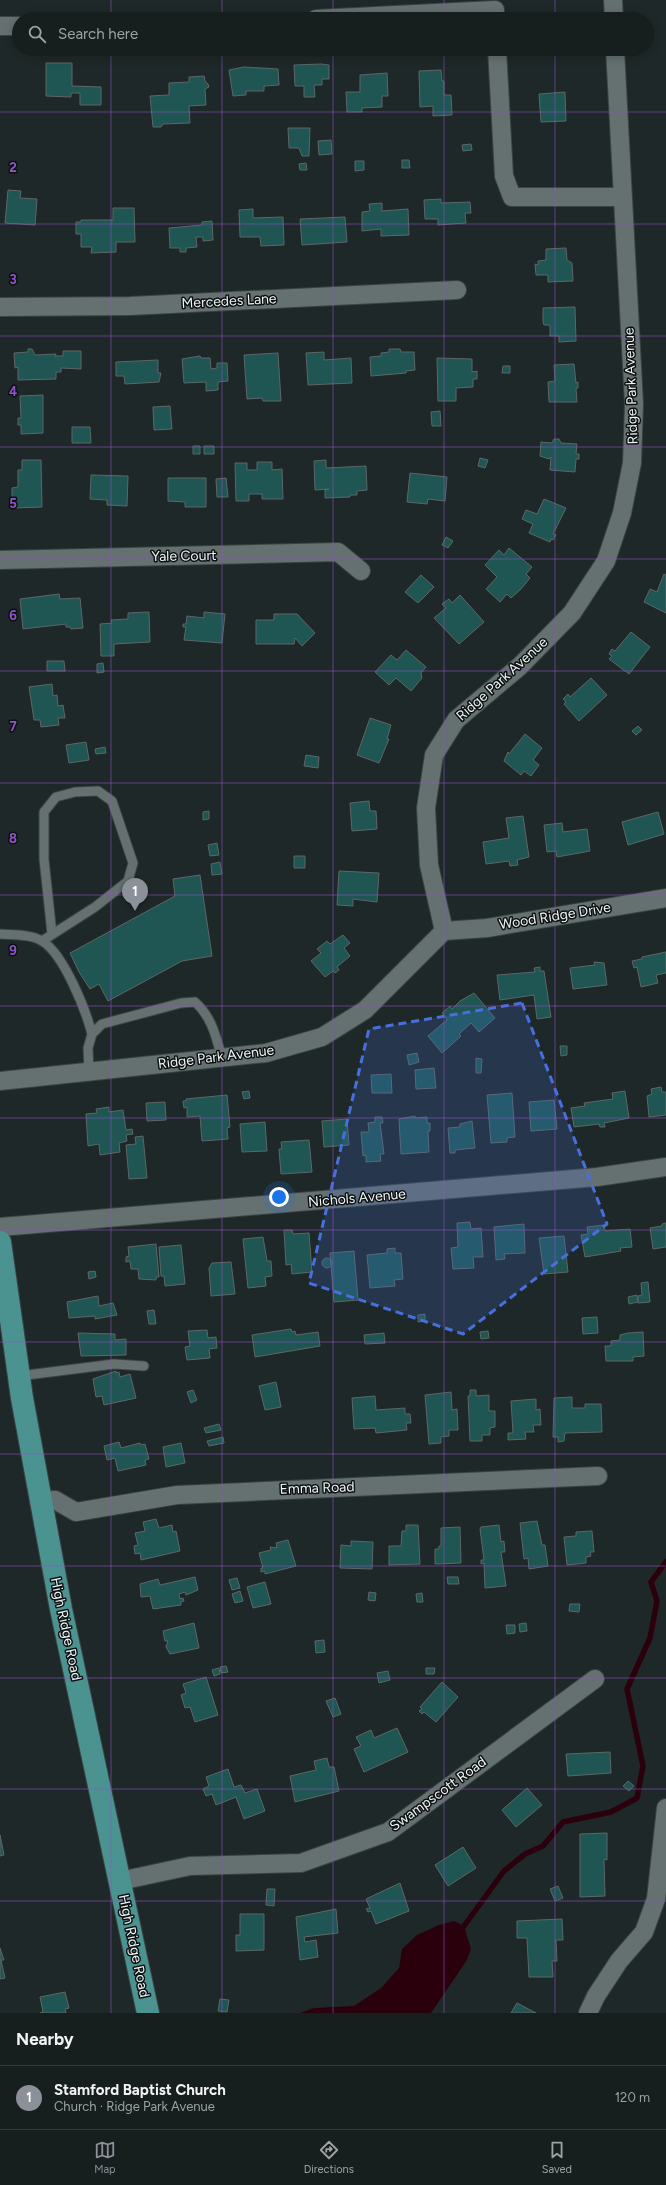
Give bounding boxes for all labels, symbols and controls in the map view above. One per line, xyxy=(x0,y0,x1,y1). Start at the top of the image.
search box xyxy=(12,12,654,56)
icon: search xyxy=(26,23,48,45)
text: Search here xyxy=(58,25,138,43)
text: 2 xyxy=(9,160,17,175)
text: 3 xyxy=(9,272,17,287)
street label: Mercedes Lane xyxy=(181,290,277,312)
street label: Ridge Park Avenue xyxy=(620,327,642,445)
text: 4 xyxy=(9,384,17,399)
text: 5 xyxy=(9,496,17,511)
street label: Yale Court xyxy=(151,547,217,565)
text: 6 xyxy=(9,608,17,623)
street label: Ridge Park Avenue xyxy=(453,633,551,724)
text: 7 xyxy=(9,719,17,734)
text: 8 xyxy=(9,831,17,846)
pin: 1 xyxy=(122,878,148,911)
street label: Wood Ridge Drive xyxy=(498,899,612,933)
text: 9 xyxy=(9,943,17,958)
street label: Ridge Park Avenue xyxy=(157,1041,275,1073)
street label: Nichols Avenue xyxy=(307,1185,407,1211)
your location xyxy=(269,1187,289,1207)
street label: Emma Road xyxy=(279,1478,355,1498)
street label: High Ridge Road xyxy=(47,1576,85,1682)
street label: Swampscott Road xyxy=(386,1753,490,1835)
street label: High Ridge Road xyxy=(115,1893,153,1999)
text: Nearby xyxy=(16,2029,74,2049)
text: Stamford Baptist Church xyxy=(54,2081,226,2099)
text: 1 xyxy=(26,2090,32,2105)
text: 120 m xyxy=(615,2090,650,2105)
text: Church · Ridge Park Avenue xyxy=(54,2099,215,2114)
tab: Map xyxy=(94,2139,116,2176)
tab: Directions xyxy=(304,2139,354,2176)
tab: Saved xyxy=(542,2139,572,2176)

